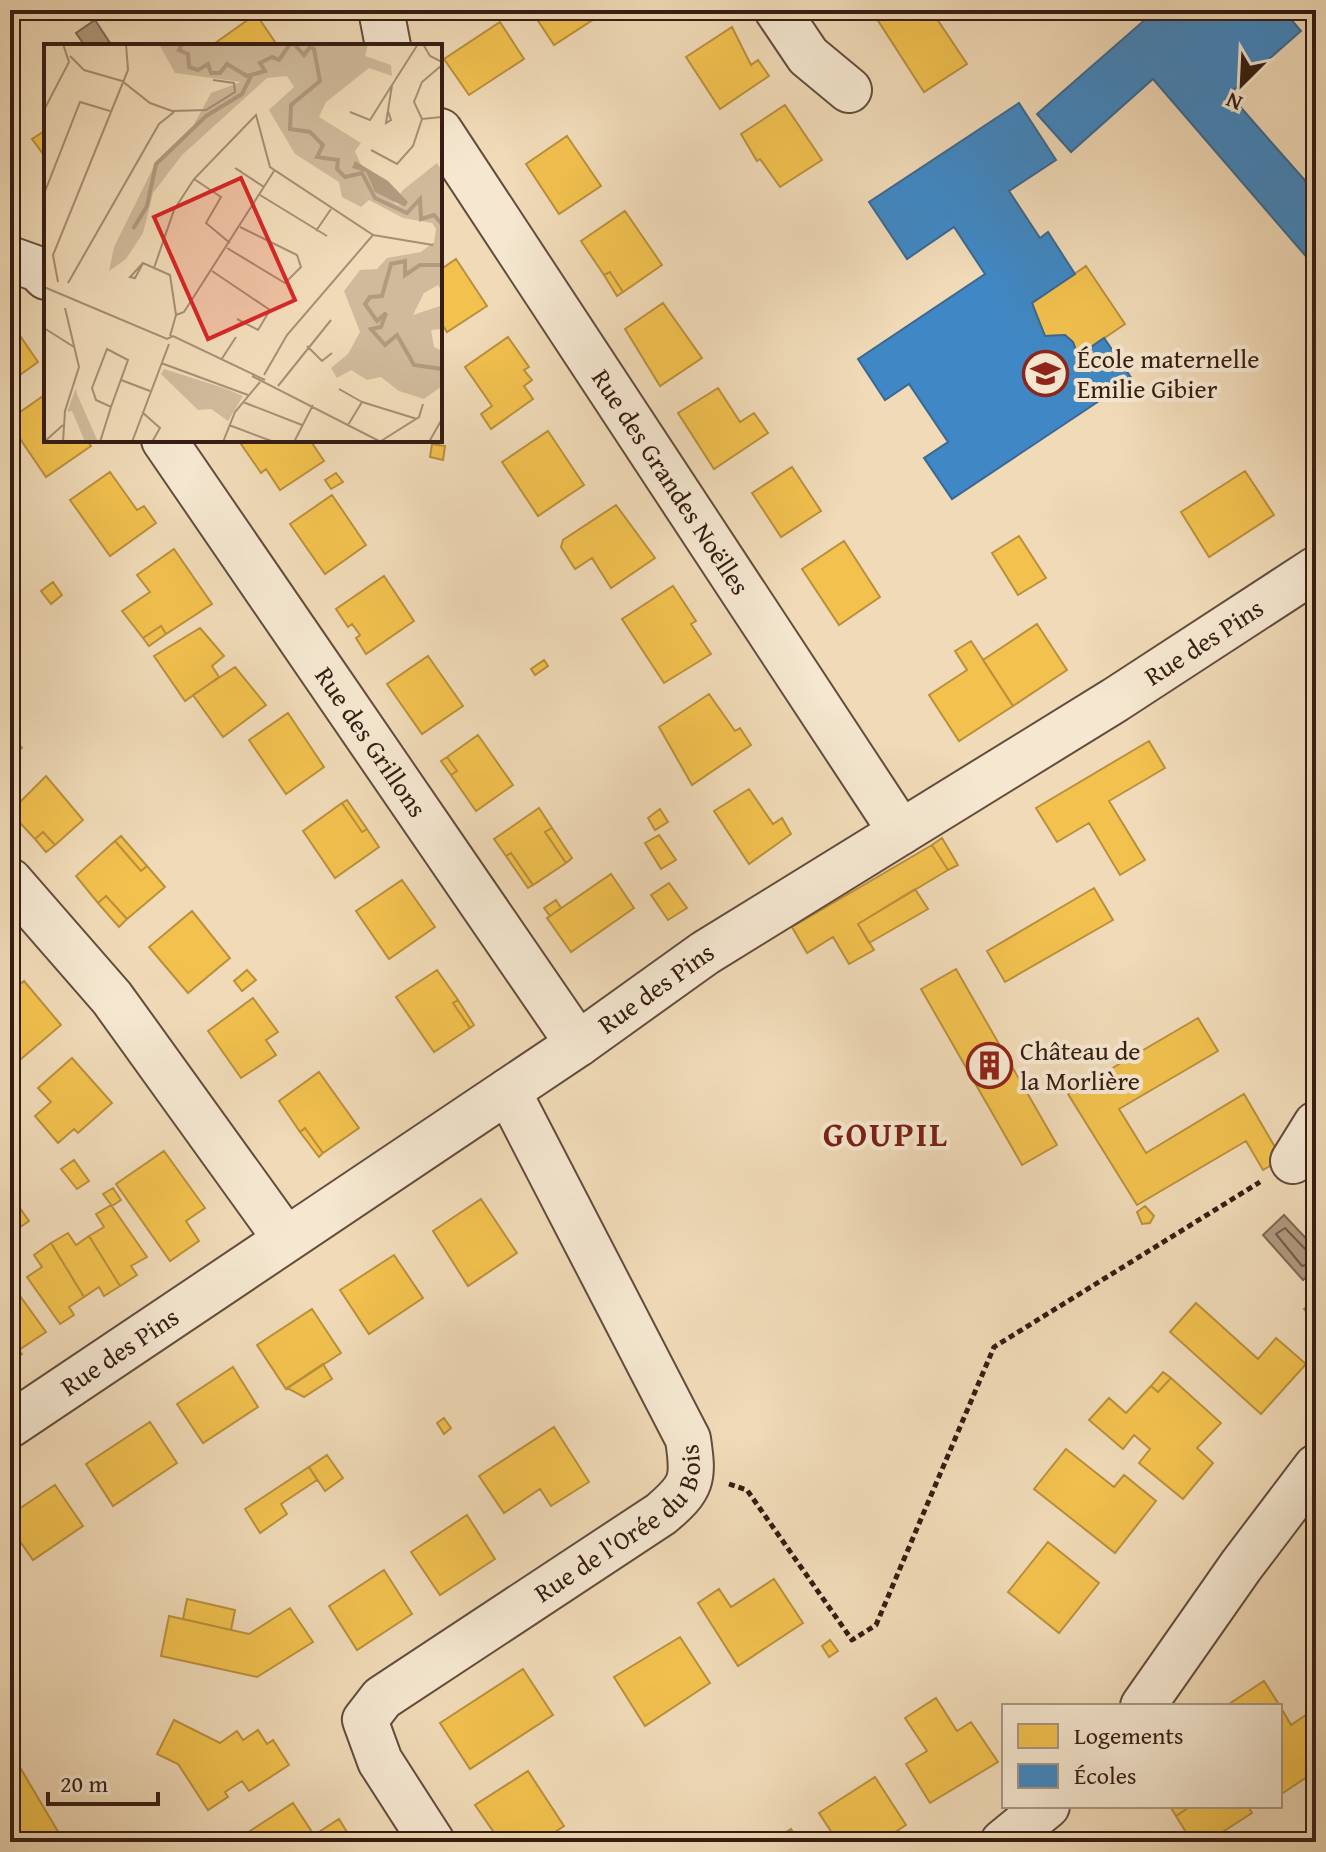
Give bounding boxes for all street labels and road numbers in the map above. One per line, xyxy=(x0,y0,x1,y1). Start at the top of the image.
street label: Rue des Grandes Noëlles xyxy=(582,361,760,602)
street label: Rue des Pins xyxy=(1136,588,1271,695)
street label: Rue des Grillons xyxy=(306,658,437,825)
street label: Rue des Pins xyxy=(589,932,721,1043)
street label: Rue des Pins xyxy=(52,1297,186,1405)
street label: Rue de l'Orée du Bois xyxy=(526,1442,710,1612)

